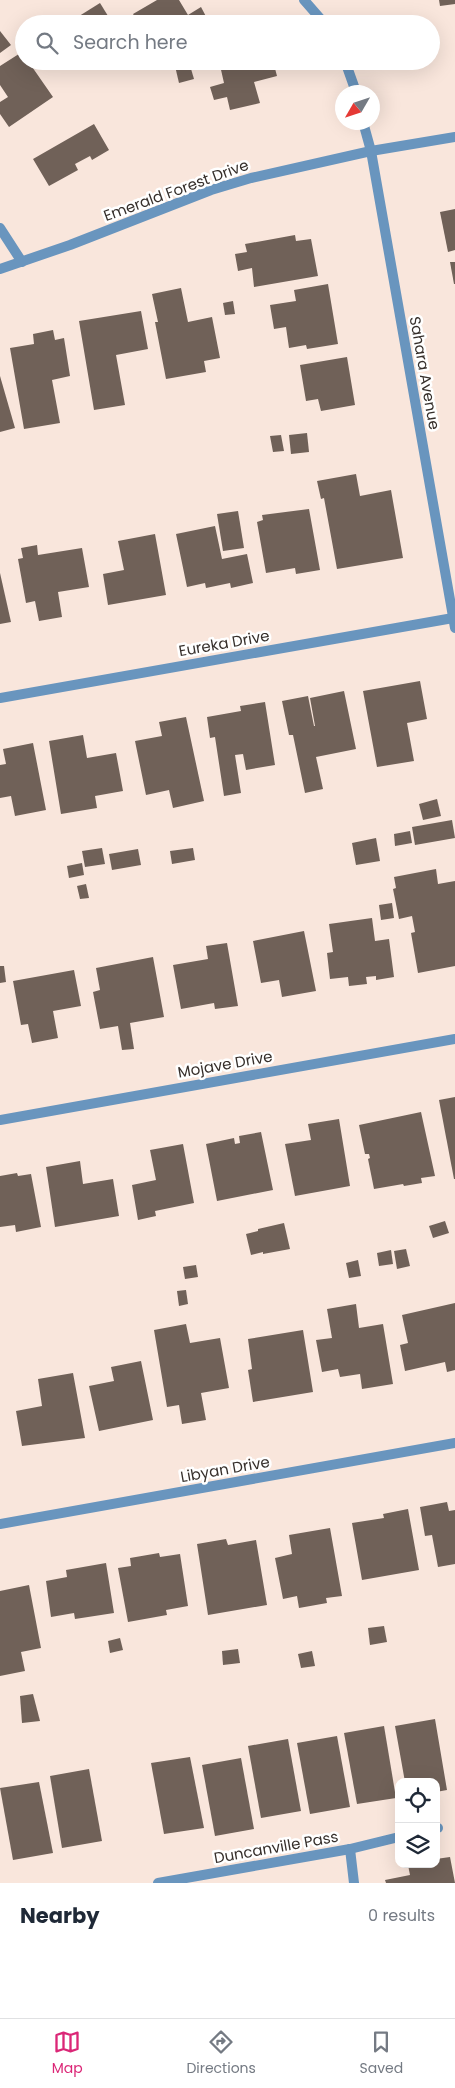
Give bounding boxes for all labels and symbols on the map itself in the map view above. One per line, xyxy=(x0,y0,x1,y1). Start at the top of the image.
north arrow xyxy=(335,85,380,130)
street label: Emerald Forest Drive xyxy=(101,154,251,226)
street label: Sahara Avenue xyxy=(405,315,445,431)
street label: Eureka Drive xyxy=(177,625,271,661)
street label: Mojave Drive xyxy=(176,1045,274,1083)
street label: Libyan Drive xyxy=(179,1451,271,1487)
street label: Duncanville Pass xyxy=(212,1826,340,1868)

